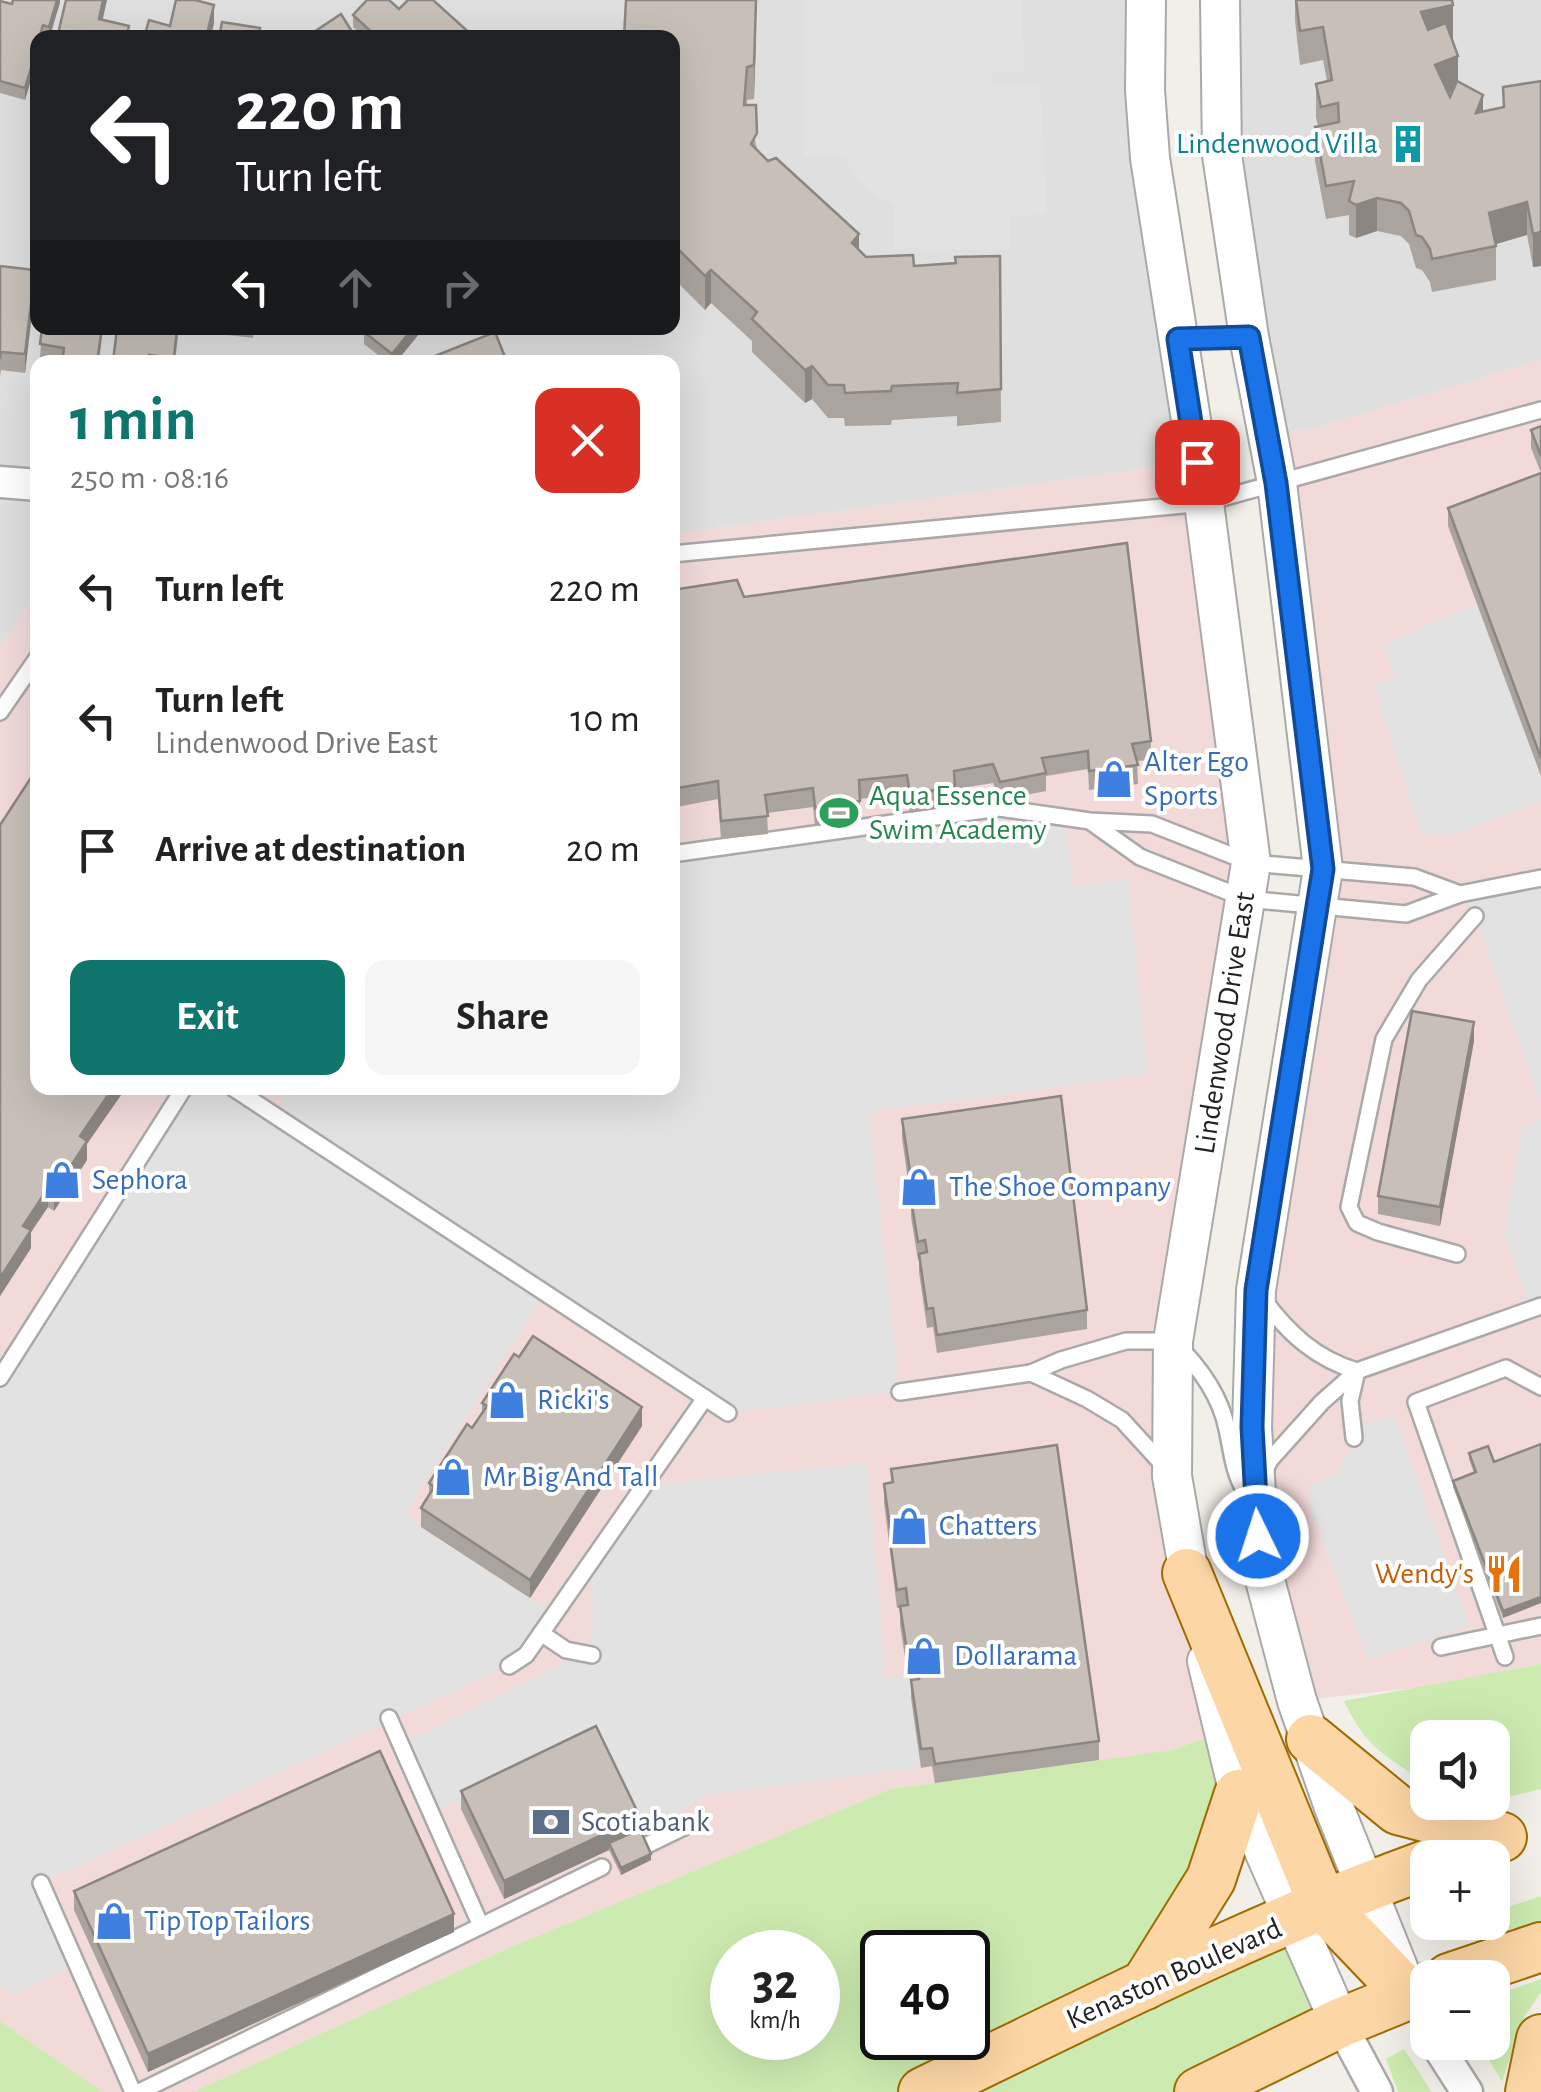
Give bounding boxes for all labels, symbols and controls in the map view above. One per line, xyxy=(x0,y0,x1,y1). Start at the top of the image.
icon: left xyxy=(70,70,200,200)
text: 220 m xyxy=(235,73,404,143)
building icon: Lindenwood Villa xyxy=(1387,123,1429,165)
place label: Lindenwood Villa xyxy=(1176,129,1378,159)
text: Turn left xyxy=(235,155,382,200)
icon: left xyxy=(223,260,278,315)
icon: ahead xyxy=(328,260,383,315)
icon: right xyxy=(433,260,488,315)
button: close xyxy=(535,388,640,493)
text: 1 min xyxy=(70,391,196,451)
pin xyxy=(1155,420,1240,505)
icon: arrive xyxy=(1170,435,1225,490)
text: 250 m · 08:16 xyxy=(70,462,229,494)
icon: left xyxy=(70,563,125,618)
text: Turn left xyxy=(155,571,283,609)
text: 220 m xyxy=(549,571,640,609)
text: Turn left xyxy=(155,682,283,720)
icon: left xyxy=(70,693,125,748)
text: 10 m xyxy=(570,701,640,739)
text: Lindenwood Drive East xyxy=(155,727,438,759)
place label: Alter Ego Sports xyxy=(1144,747,1249,811)
shop icon: Alter Ego Sports xyxy=(1093,758,1135,800)
place label: Aqua Essence Swim Academy xyxy=(869,781,1047,845)
sports icon: Aqua Essence Swim Academy xyxy=(818,792,860,834)
icon: arrive xyxy=(70,823,125,878)
text: Arrive at destination xyxy=(155,831,466,869)
text: 20 m xyxy=(566,831,640,869)
street label: Lindenwood Drive East xyxy=(1189,889,1261,1156)
button: Exit xyxy=(70,960,345,1075)
button: Share xyxy=(365,960,640,1075)
shop icon: Sephora xyxy=(41,1159,83,1201)
place label: Sephora xyxy=(92,1165,188,1195)
shop icon: The Shoe Company xyxy=(898,1166,940,1208)
place label: The Shoe Company xyxy=(949,1172,1171,1202)
shop icon: Ricki's xyxy=(486,1379,528,1421)
place label: Ricki's xyxy=(537,1385,609,1415)
shop icon: Mr Big And Tall xyxy=(432,1456,474,1498)
place label: Mr Big And Tall xyxy=(483,1462,658,1492)
position arrow xyxy=(1206,1484,1310,1588)
shop icon: Chatters xyxy=(888,1505,930,1547)
place label: Chatters xyxy=(939,1511,1037,1541)
restaurant icon: Wendy's xyxy=(1483,1553,1525,1595)
place label: Wendy's xyxy=(1375,1559,1474,1589)
shop icon: Dollarama xyxy=(903,1635,945,1677)
place label: Dollarama xyxy=(954,1641,1077,1671)
map controls xyxy=(1410,1720,1510,2060)
button: sound xyxy=(1410,1720,1510,1820)
bank icon: Scotiabank xyxy=(530,1801,572,1843)
place label: Scotiabank xyxy=(581,1807,710,1837)
button: + xyxy=(1410,1840,1510,1940)
shop icon: Tip Top Tailors xyxy=(93,1900,135,1942)
place label: Tip Top Tailors xyxy=(144,1906,310,1936)
street label: Kenaston Boulevard xyxy=(1062,1913,1286,2035)
speed limit sign: 40 xyxy=(860,1930,990,2060)
text: 32 xyxy=(752,1958,798,2008)
button: − xyxy=(1410,1960,1510,2060)
text: km/h xyxy=(749,2008,801,2033)

